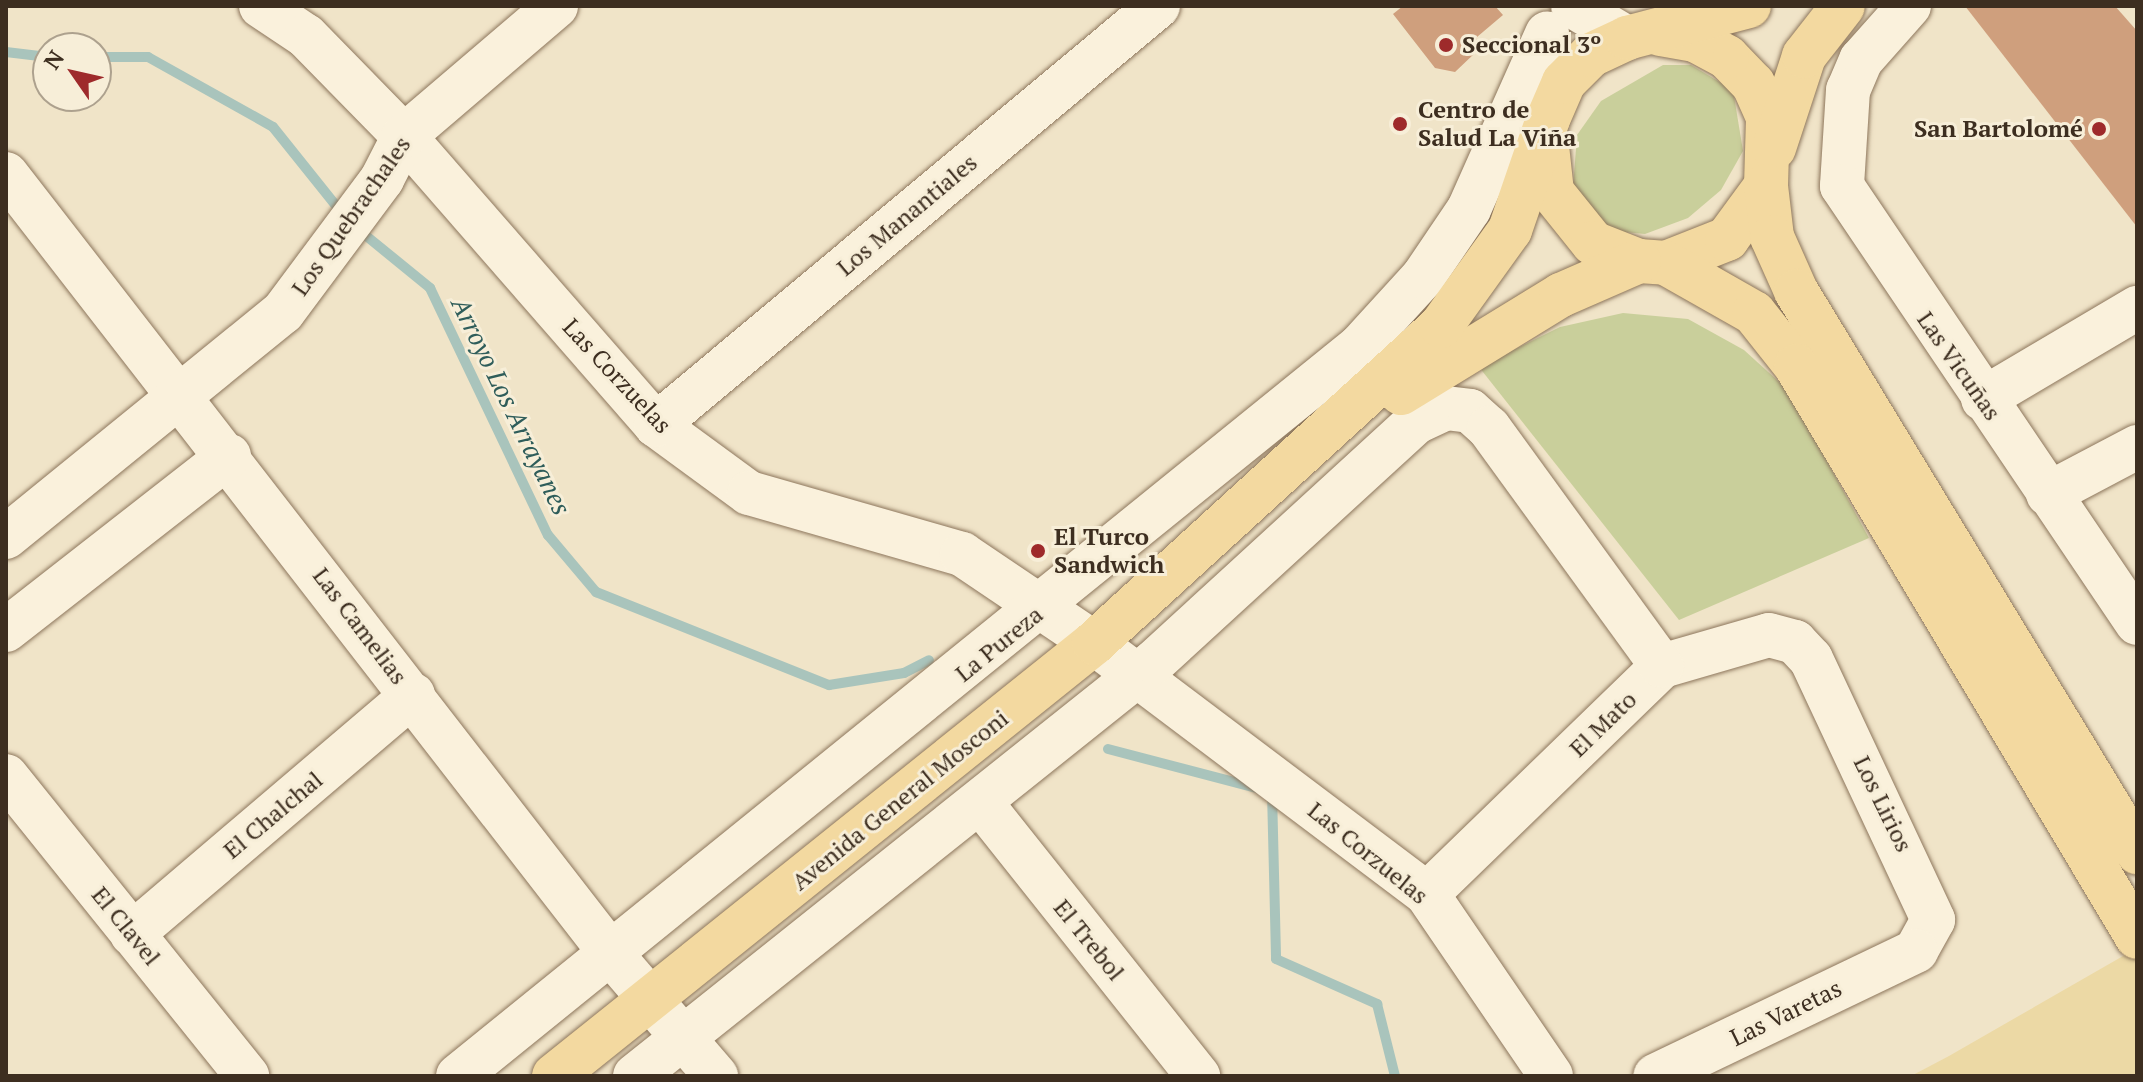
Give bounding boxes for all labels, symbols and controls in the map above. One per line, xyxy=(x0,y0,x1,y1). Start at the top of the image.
place label: Seccional 3º xyxy=(1462,31,1601,59)
north arrow xyxy=(32,32,112,112)
marker: Seccional 3º xyxy=(1437,36,1455,54)
text: N xyxy=(37,44,70,74)
place label: Centro de Salud La Viña xyxy=(1418,96,1577,152)
marker: Centro de Salud La Viña xyxy=(1389,113,1411,135)
place label: San Bartolomé xyxy=(1914,115,2083,143)
marker: San Bartolomé xyxy=(2090,120,2108,138)
street label: Los Quebrachales xyxy=(285,131,417,301)
street label: Los Manantiales xyxy=(831,148,983,282)
water label: Arroyo Los Arrayanes xyxy=(445,292,577,520)
street label: Las Vicuñas xyxy=(1911,306,2007,426)
street label: Las Corzuelas xyxy=(557,313,677,439)
place label: El Turco Sandwich xyxy=(1054,523,1164,579)
marker: El Turco Sandwich xyxy=(1029,542,1047,560)
street label: Las Camelias xyxy=(307,562,413,690)
street label: La Pureza xyxy=(950,600,1048,688)
street label: El Mato xyxy=(1563,685,1643,763)
street label: Avenida General Mosconi xyxy=(786,704,1014,896)
street label: Los Lirios xyxy=(1847,751,1919,857)
street label: El Chalchal xyxy=(218,765,328,865)
street label: Las Corzuelas xyxy=(1302,796,1434,910)
street label: El Clavel xyxy=(86,881,166,971)
street label: El Trebol xyxy=(1048,894,1130,986)
street label: Las Varetas xyxy=(1725,974,1847,1052)

